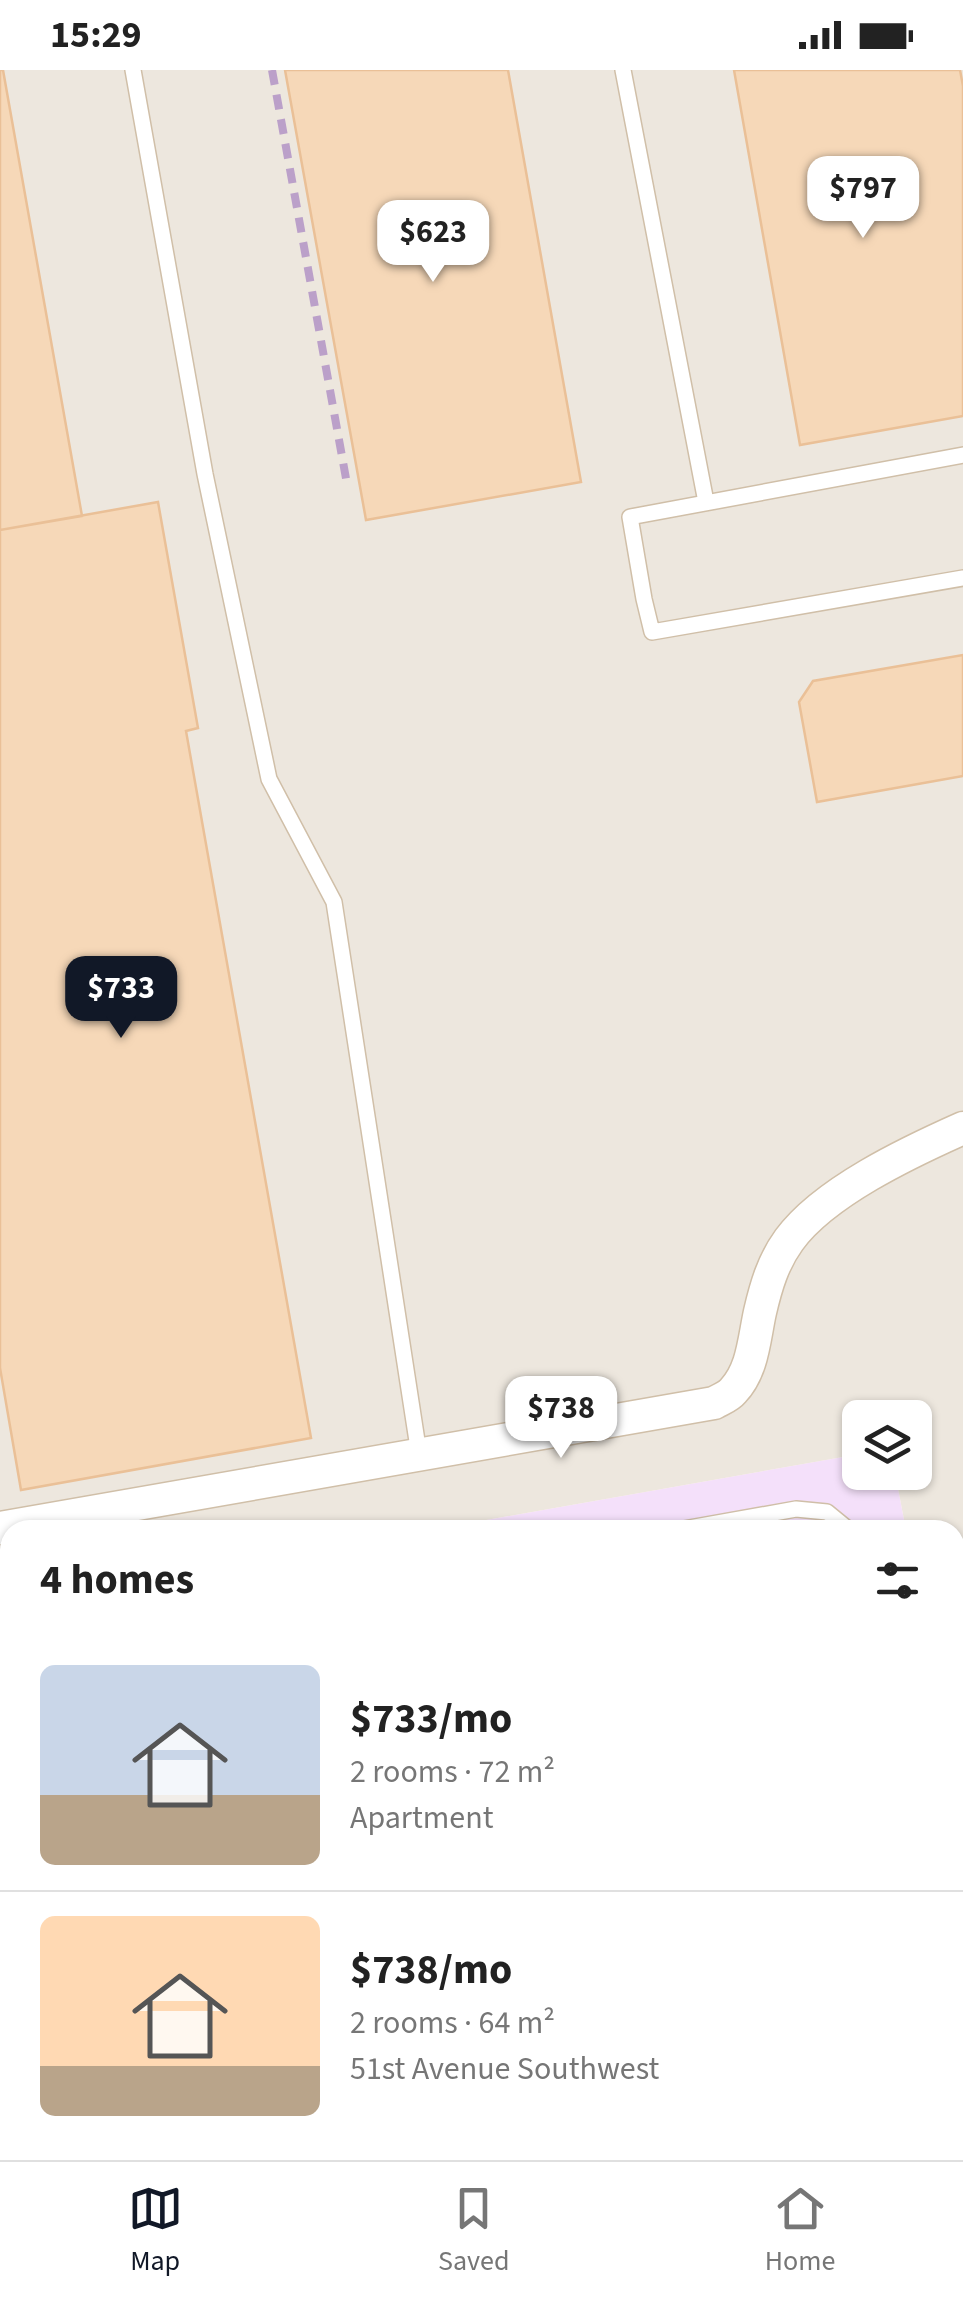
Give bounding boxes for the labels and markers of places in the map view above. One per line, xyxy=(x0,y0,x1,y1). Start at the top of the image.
pin: $797 xyxy=(804,156,922,241)
pin: $623 xyxy=(374,200,492,285)
pin: $733 xyxy=(62,956,180,1041)
pin: $738 xyxy=(502,1376,620,1461)

